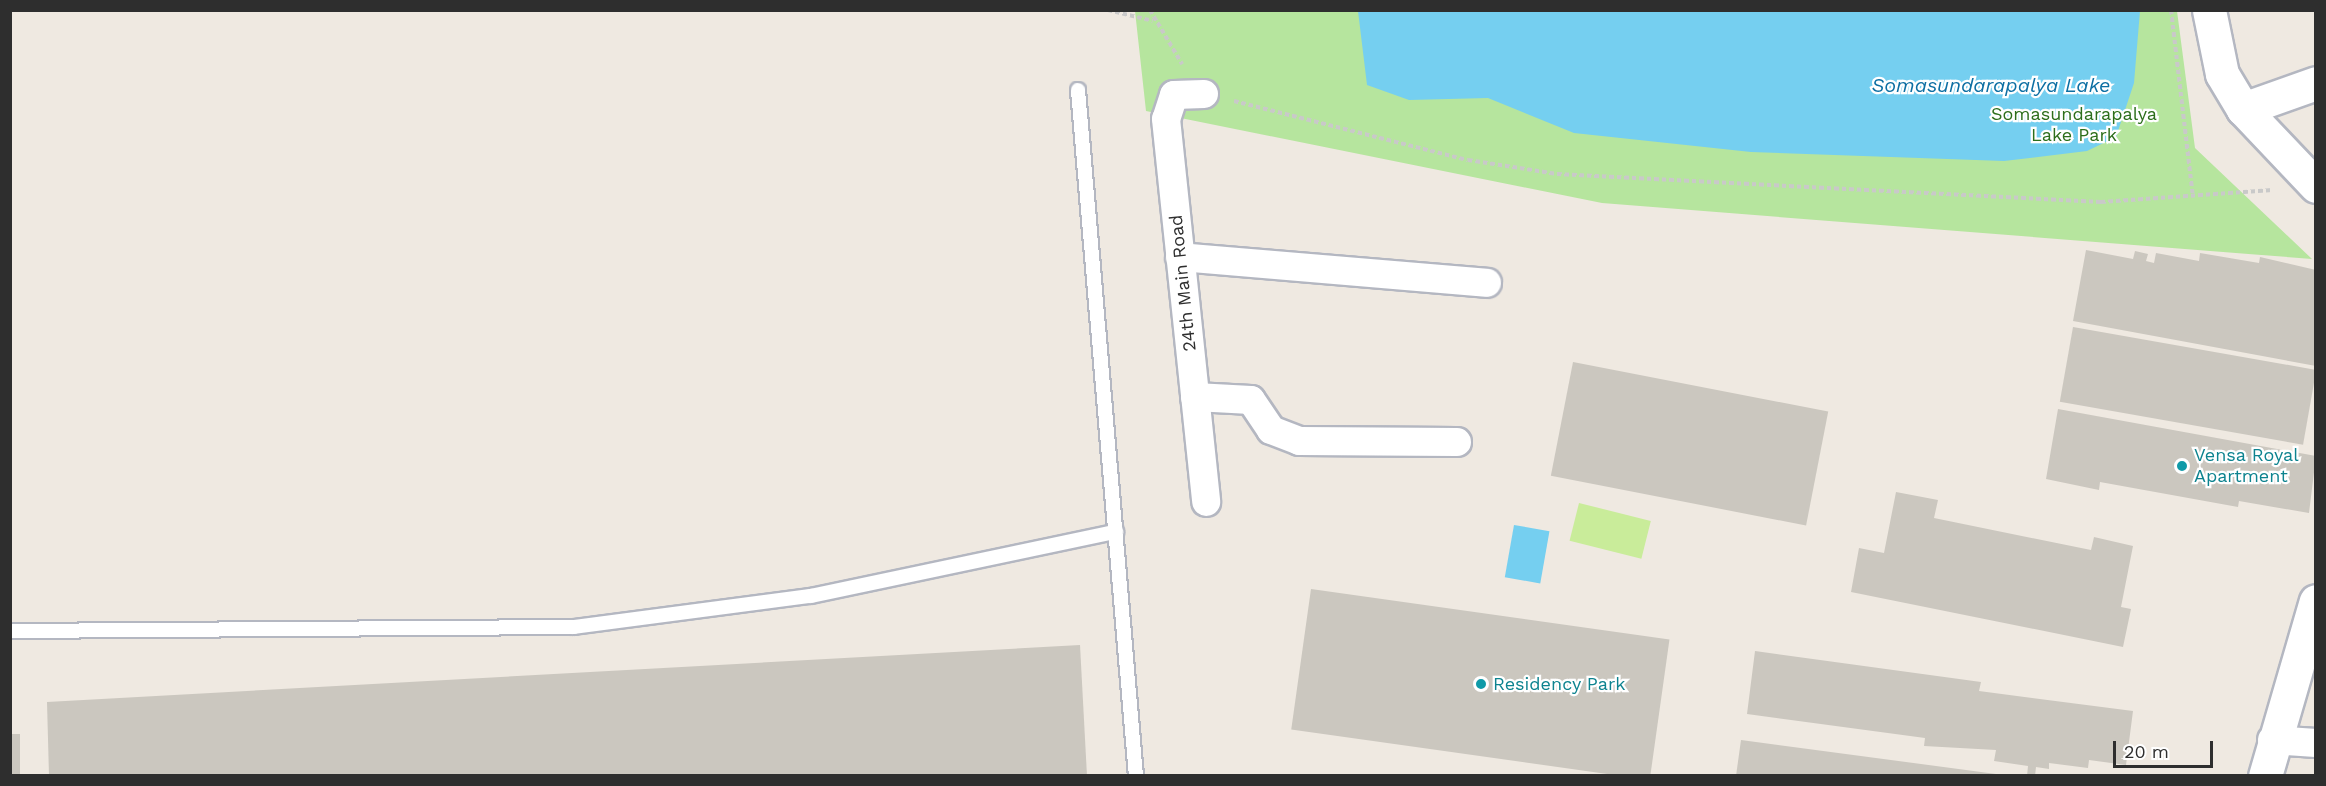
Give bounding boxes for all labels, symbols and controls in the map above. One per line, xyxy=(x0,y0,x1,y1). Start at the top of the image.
water label: Somasundarapalya Lake xyxy=(1871,73,2111,97)
park label: Somasundarapalya Lake Park xyxy=(1991,104,2157,146)
street label: 24th Main Road xyxy=(1165,214,1201,352)
place label: Vensa Royal Apartment xyxy=(2194,445,2299,488)
marker: Vensa Royal Apartment xyxy=(2175,459,2189,473)
place label: Residency Park xyxy=(1493,673,1626,695)
marker: Residency Park xyxy=(1474,677,1488,691)
scale bar xyxy=(2116,729,2216,767)
text: 20 m xyxy=(2124,741,2169,762)

